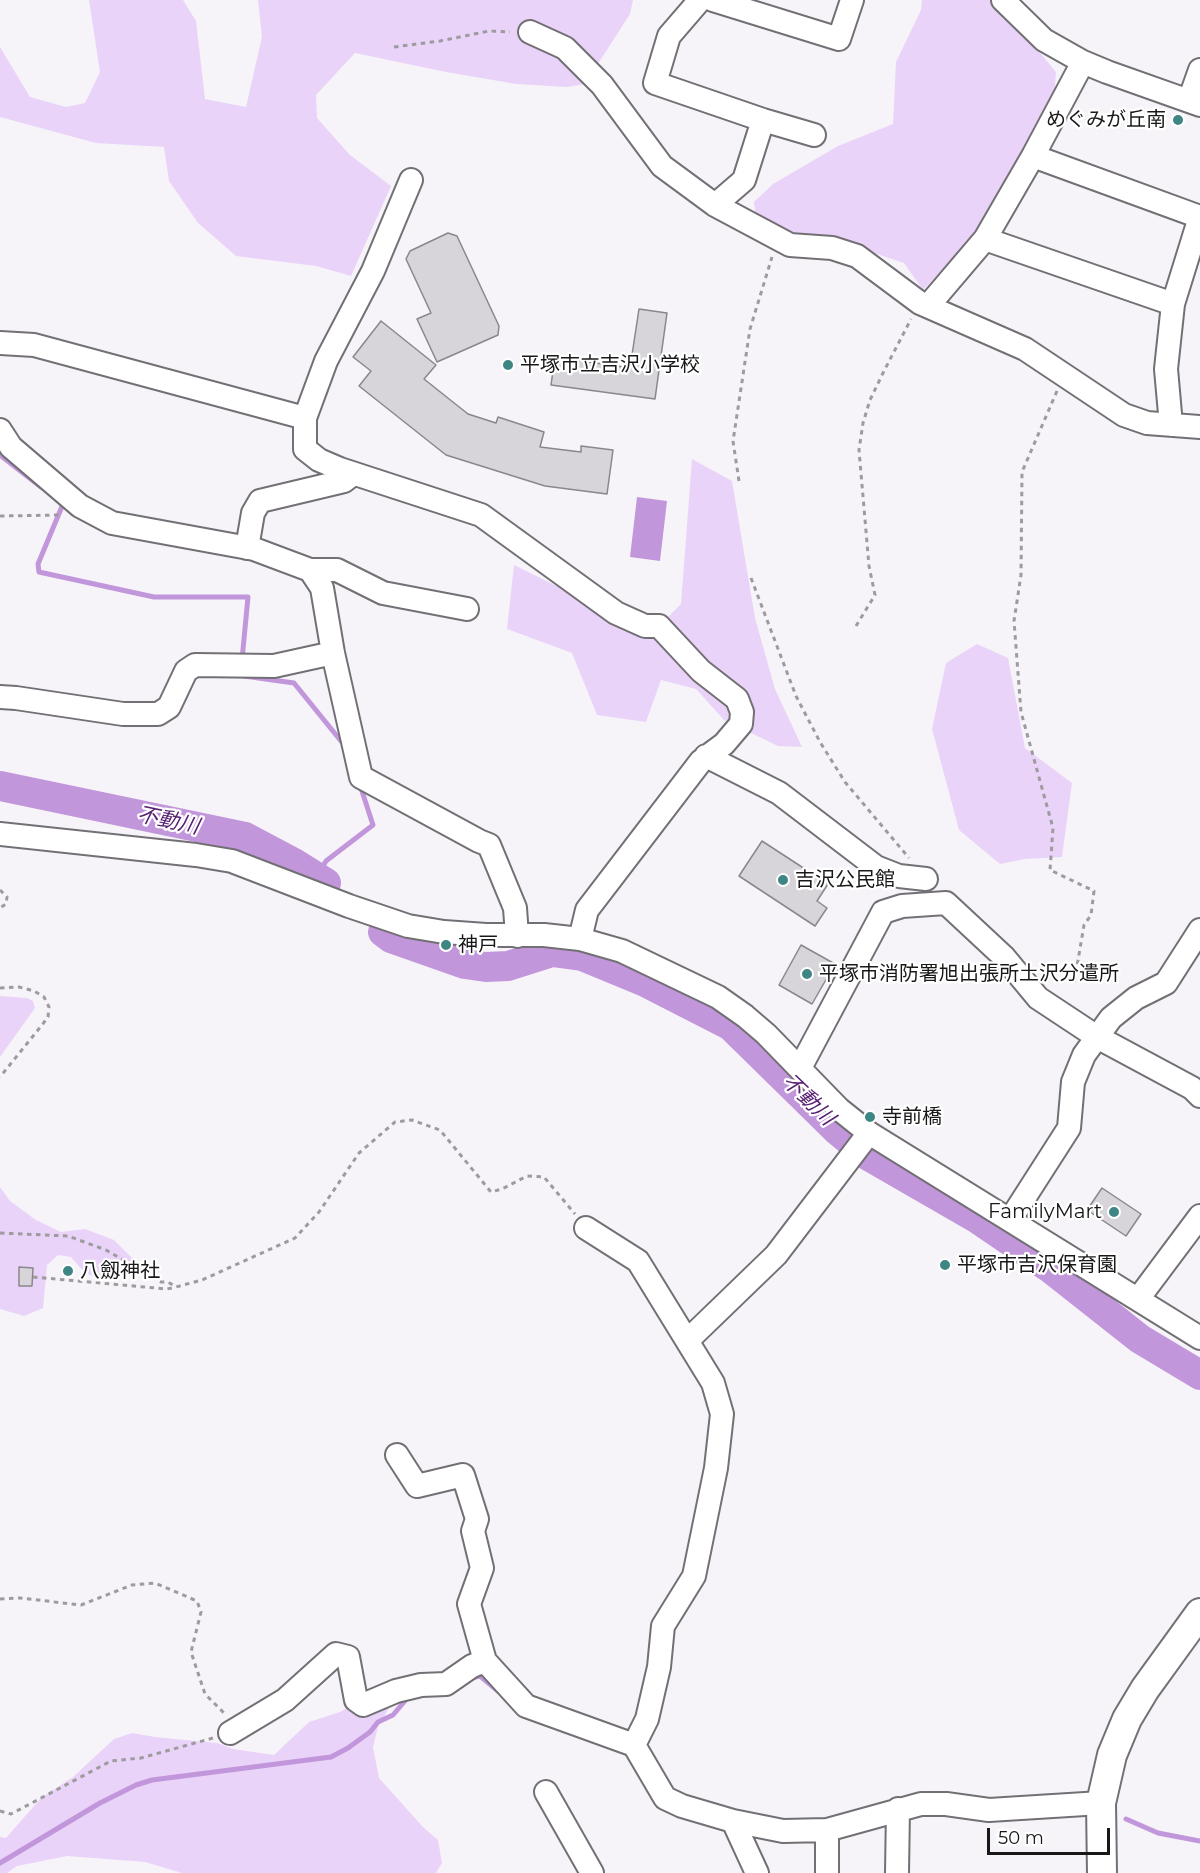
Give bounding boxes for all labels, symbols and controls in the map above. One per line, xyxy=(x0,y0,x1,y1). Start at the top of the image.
place label: めぐみが丘南 xyxy=(1046,108,1166,132)
marker: めぐみが丘南 xyxy=(1171,113,1185,127)
place label: 平塚市立吉沢小学校 xyxy=(520,353,700,377)
marker: 平塚市立吉沢小学校 xyxy=(501,358,515,372)
water label: 不動川 xyxy=(135,802,201,840)
place label: 吉沢公民館 xyxy=(795,868,895,892)
marker: 吉沢公民館 xyxy=(776,873,790,887)
place label: 神戸 xyxy=(458,933,498,957)
marker: 神戸 xyxy=(439,938,453,952)
place label: 平塚市消防署旭出張所土沢分遣所 xyxy=(819,962,1119,986)
marker: 平塚市消防署旭出張所土沢分遣所 xyxy=(800,967,814,981)
water label: 不動川 xyxy=(777,1069,839,1131)
place label: 寺前橋 xyxy=(882,1105,942,1129)
marker: 寺前橋 xyxy=(863,1110,877,1124)
place label: FamilyMart xyxy=(988,1200,1102,1224)
marker: FamilyMart xyxy=(1107,1205,1121,1219)
place label: 平塚市吉沢保育園 xyxy=(957,1253,1117,1277)
marker: 平塚市吉沢保育園 xyxy=(938,1258,952,1272)
place label: 八劔神社 xyxy=(80,1259,160,1283)
marker: 八劔神社 xyxy=(61,1264,75,1278)
scale bar xyxy=(990,1816,1113,1854)
text: 50 m xyxy=(998,1827,1044,1849)

